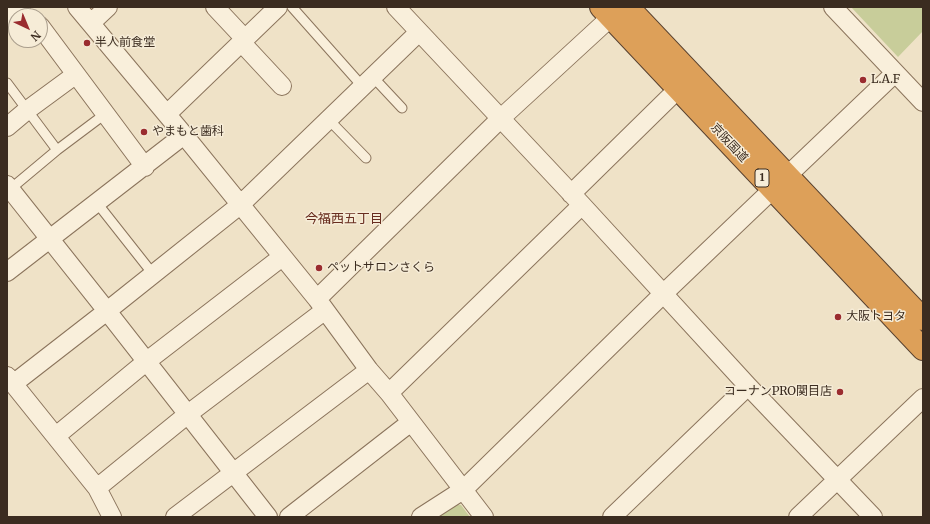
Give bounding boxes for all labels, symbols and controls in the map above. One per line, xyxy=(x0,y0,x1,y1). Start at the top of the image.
north arrow xyxy=(8,8,48,48)
text: N xyxy=(28,28,44,44)
place label: 半人前食堂 xyxy=(95,36,155,50)
marker: 半人前食堂 xyxy=(82,38,92,48)
place label: L.A.F xyxy=(871,73,900,87)
marker: L.A.F xyxy=(858,75,868,85)
street label: 京阪国道 xyxy=(707,121,751,165)
place label: やまもと歯科 xyxy=(152,125,224,139)
marker: やまもと歯科 xyxy=(139,127,149,137)
road number: 1 xyxy=(755,169,769,187)
district label: 今福西五丁目 xyxy=(305,211,383,227)
place label: ペットサロンさくら xyxy=(327,261,435,275)
marker: ペットサロンさくら xyxy=(314,263,324,273)
place label: 大阪トヨタ xyxy=(846,310,906,324)
marker: 大阪トヨタ xyxy=(833,312,843,322)
place label: コーナンPRO関目店 xyxy=(724,385,832,399)
marker: コーナンPRO関目店 xyxy=(835,387,845,397)

